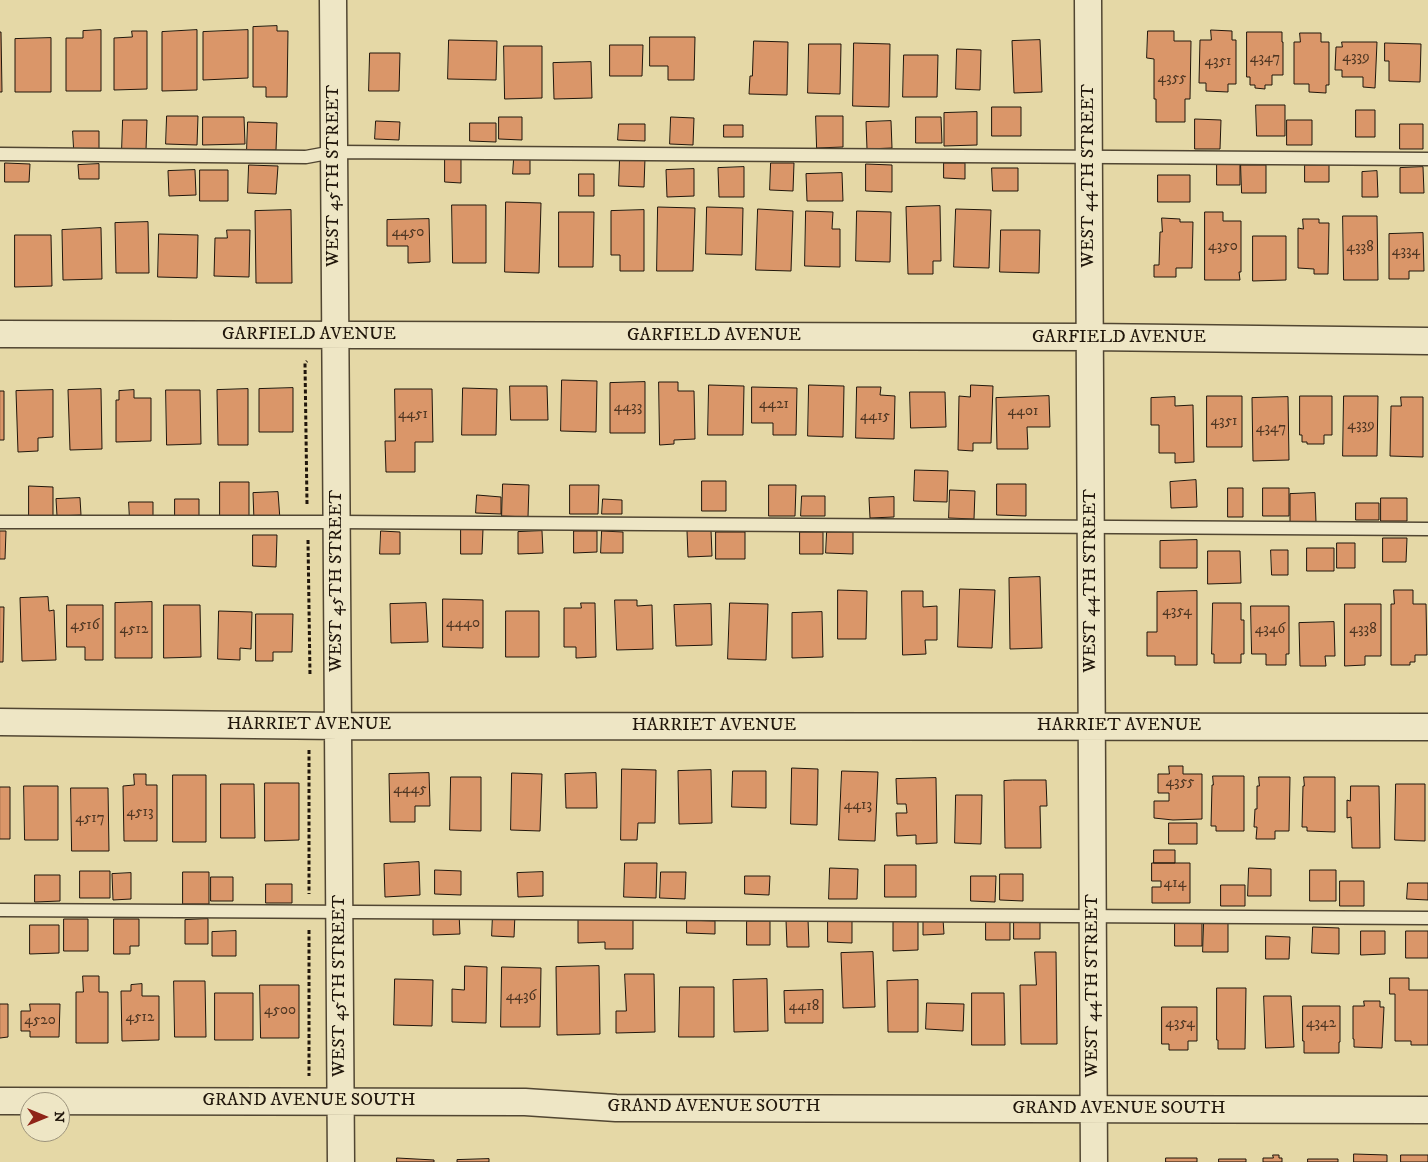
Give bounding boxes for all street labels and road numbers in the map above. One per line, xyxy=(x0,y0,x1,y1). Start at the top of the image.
street label: WEST 44TH STREET xyxy=(1078,84,1100,268)
street label: WEST 45TH STREET xyxy=(323,85,345,267)
street label: GARFIELD AVENUE xyxy=(222,324,396,346)
street label: GARFIELD AVENUE xyxy=(627,325,801,347)
street label: GARFIELD AVENUE xyxy=(1032,327,1206,349)
street label: WEST 44TH STREET xyxy=(1080,489,1102,673)
street label: WEST 45TH STREET xyxy=(326,490,348,672)
street label: HARRIET AVENUE xyxy=(227,714,391,736)
street label: HARRIET AVENUE xyxy=(632,715,796,737)
street label: HARRIET AVENUE xyxy=(1037,715,1201,737)
street label: WEST 44TH STREET xyxy=(1082,894,1104,1078)
street label: WEST 45TH STREET xyxy=(329,895,351,1077)
street label: GRAND AVENUE SOUTH xyxy=(202,1090,416,1112)
street label: GRAND AVENUE SOUTH xyxy=(607,1096,821,1118)
street label: GRAND AVENUE SOUTH xyxy=(1012,1098,1226,1120)

